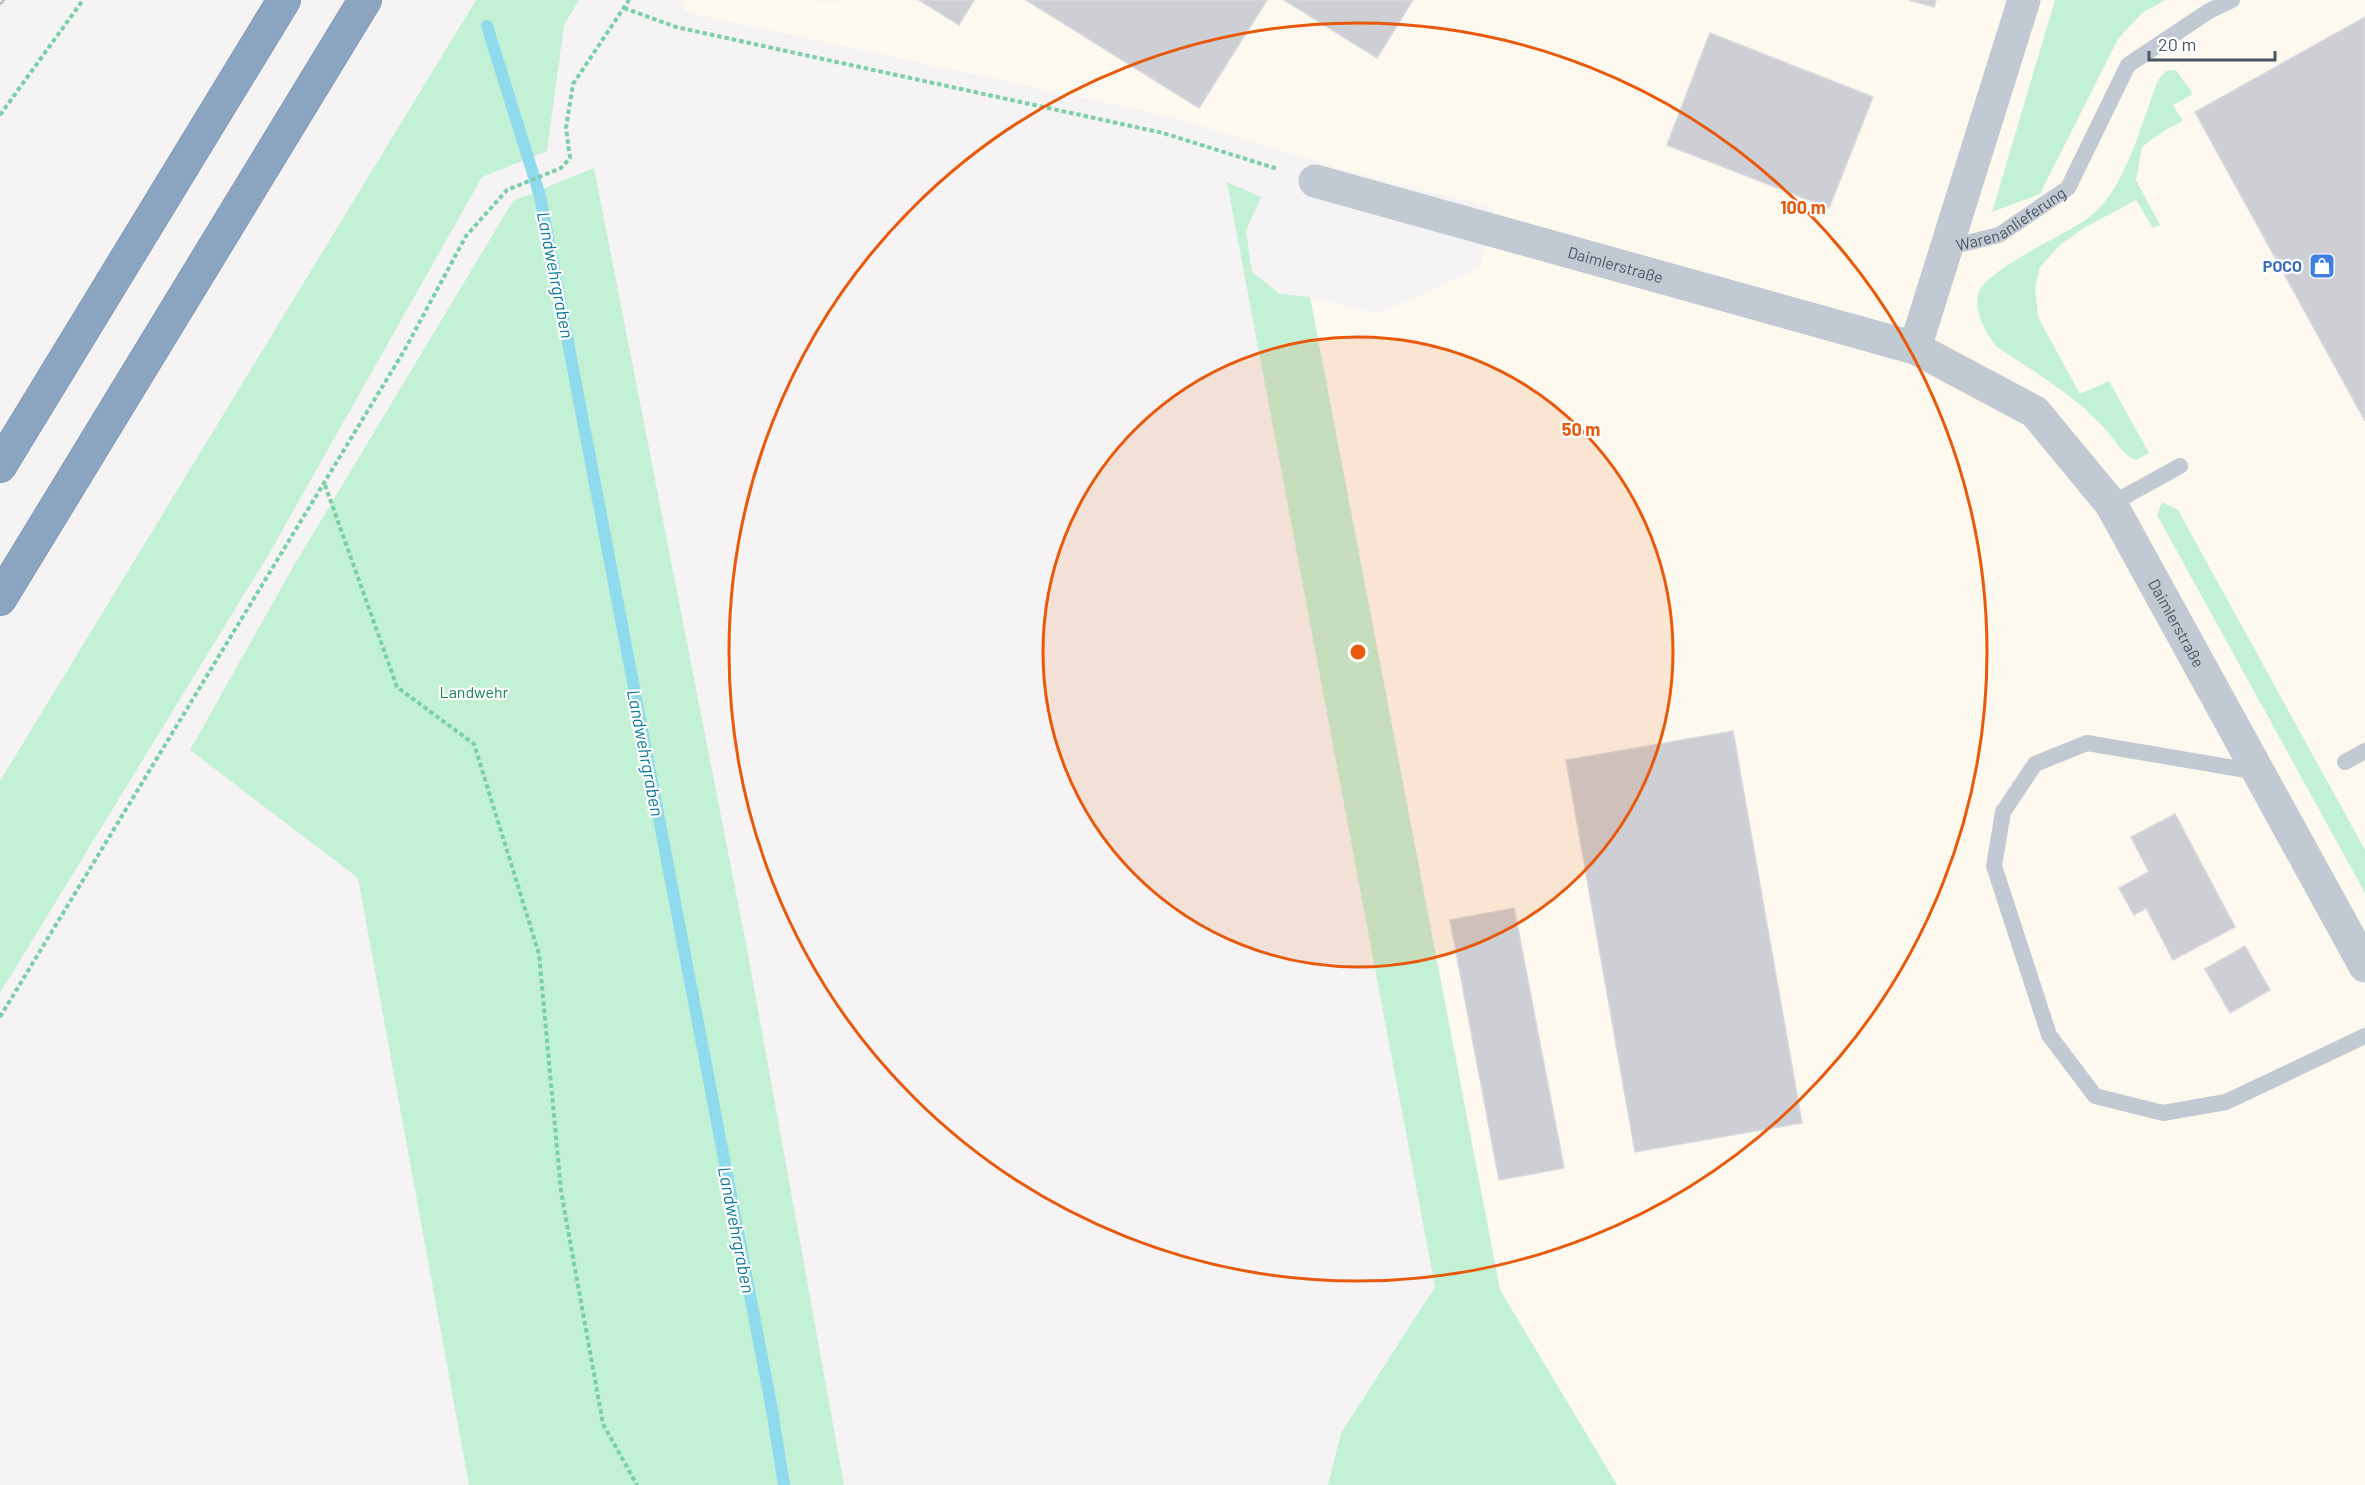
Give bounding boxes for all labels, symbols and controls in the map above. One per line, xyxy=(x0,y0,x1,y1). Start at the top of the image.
scale bar xyxy=(2149,24,2275,62)
text: 20 m xyxy=(2158,33,2196,55)
street label: Warenanlieferung xyxy=(1954,182,2069,254)
text: 100 m xyxy=(1780,196,1826,218)
water label: Landwehrgraben xyxy=(533,210,579,340)
street label: Daimlerstraße xyxy=(1566,242,1666,287)
shop icon: POCO xyxy=(2307,251,2337,281)
place label: POCO xyxy=(2263,256,2302,275)
text: 50 m xyxy=(1562,418,1600,440)
street label: Daimlerstraße xyxy=(2145,575,2209,670)
centre of rings xyxy=(1348,642,1368,662)
park label: Landwehr xyxy=(440,682,509,701)
water label: Landwehrgraben xyxy=(623,688,669,818)
water label: Landwehrgraben xyxy=(714,1165,760,1295)

